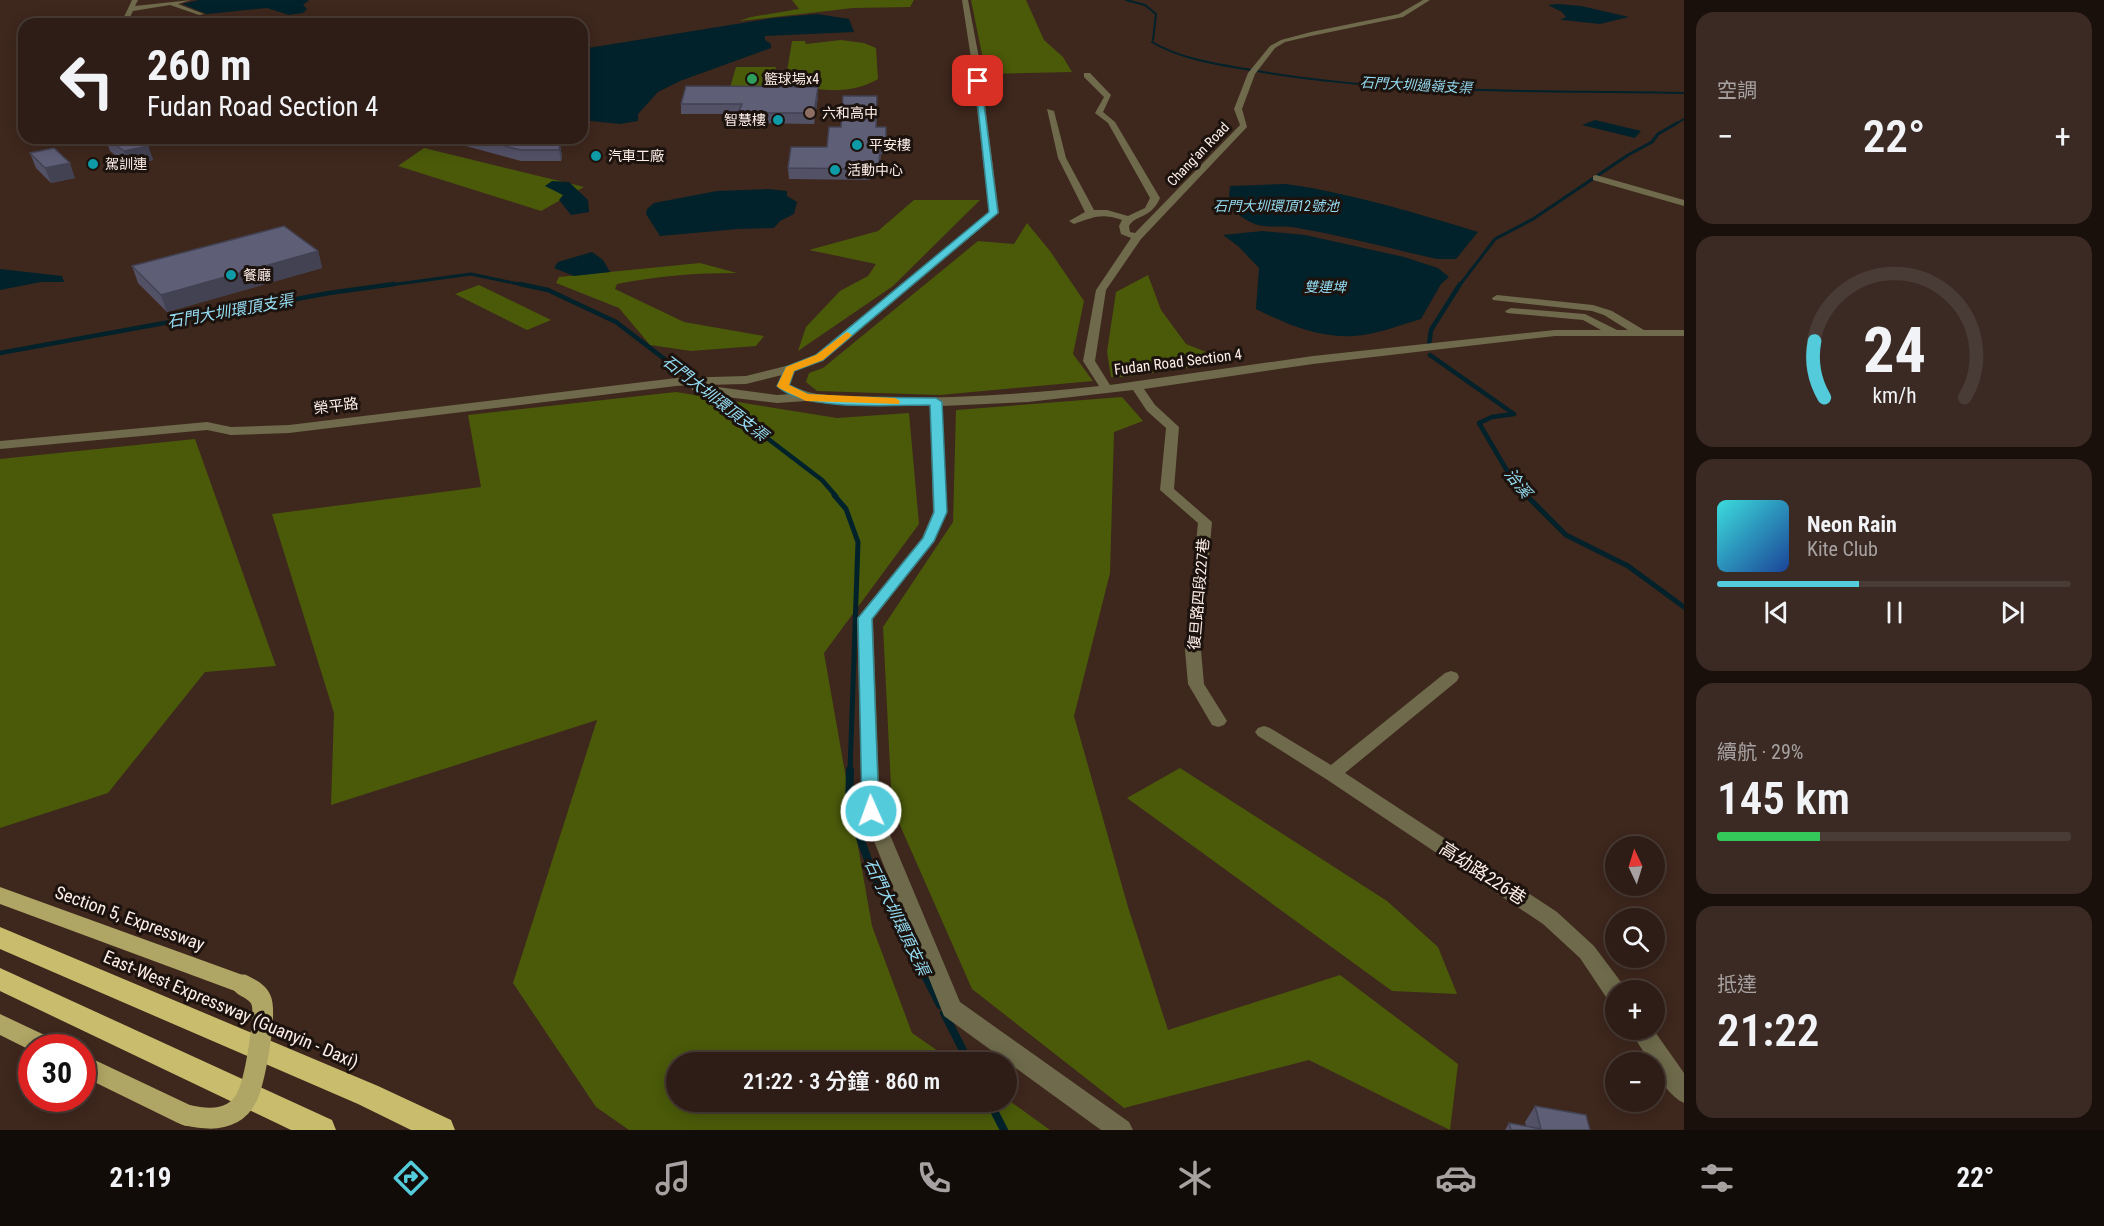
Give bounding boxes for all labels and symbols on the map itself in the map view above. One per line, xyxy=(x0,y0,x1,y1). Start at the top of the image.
pin xyxy=(952,55,1003,106)
place label: 籃球場x4 xyxy=(764,71,819,87)
marker: 籃球場x4 xyxy=(745,72,759,86)
water label: 石門大圳過嶺支渠 xyxy=(1360,74,1474,96)
place label: 六和高中 xyxy=(822,105,878,121)
marker: 六和高中 xyxy=(803,106,817,120)
place label: 智慧樓 xyxy=(724,112,766,128)
marker: 智慧樓 xyxy=(771,113,785,127)
street label: Chang'an Road xyxy=(1164,119,1232,189)
place label: 平安樓 xyxy=(869,137,911,153)
marker: 平安樓 xyxy=(850,138,864,152)
place label: 汽車工廠 xyxy=(608,148,664,164)
marker: 汽車工廠 xyxy=(589,149,603,163)
place label: 駕訓連 xyxy=(105,156,147,172)
marker: 駕訓連 xyxy=(86,157,100,171)
place label: 活動中心 xyxy=(847,162,903,178)
marker: 活動中心 xyxy=(828,163,842,177)
water label: 石門大圳環頂12號池 xyxy=(1213,198,1341,214)
place label: 餐廳 xyxy=(243,267,271,283)
marker: 餐廳 xyxy=(224,268,238,282)
water label: 雙連埤 xyxy=(1304,279,1348,295)
water label: 石門大圳環頂支渠 xyxy=(165,290,297,331)
street label: Fudan Road Section 4 xyxy=(1113,345,1243,379)
water label: 石門大圳環頂支渠 xyxy=(659,351,773,446)
street label: 榮平路 xyxy=(313,394,359,418)
water label: 洽溪 xyxy=(1501,465,1537,503)
street label: 復旦路四段227巷 xyxy=(1185,537,1213,651)
position arrow xyxy=(839,779,903,843)
north arrow xyxy=(1605,836,1665,896)
street label: 高幼路226巷 xyxy=(1436,837,1530,909)
water label: 石門大圳環頂支渠 xyxy=(860,855,934,980)
street label: Section 5, Expressway xyxy=(52,881,208,955)
street label: East-West Expressway (Guanyin - Daxi) xyxy=(100,946,362,1073)
speed limit sign: 30 xyxy=(18,1034,96,1112)

